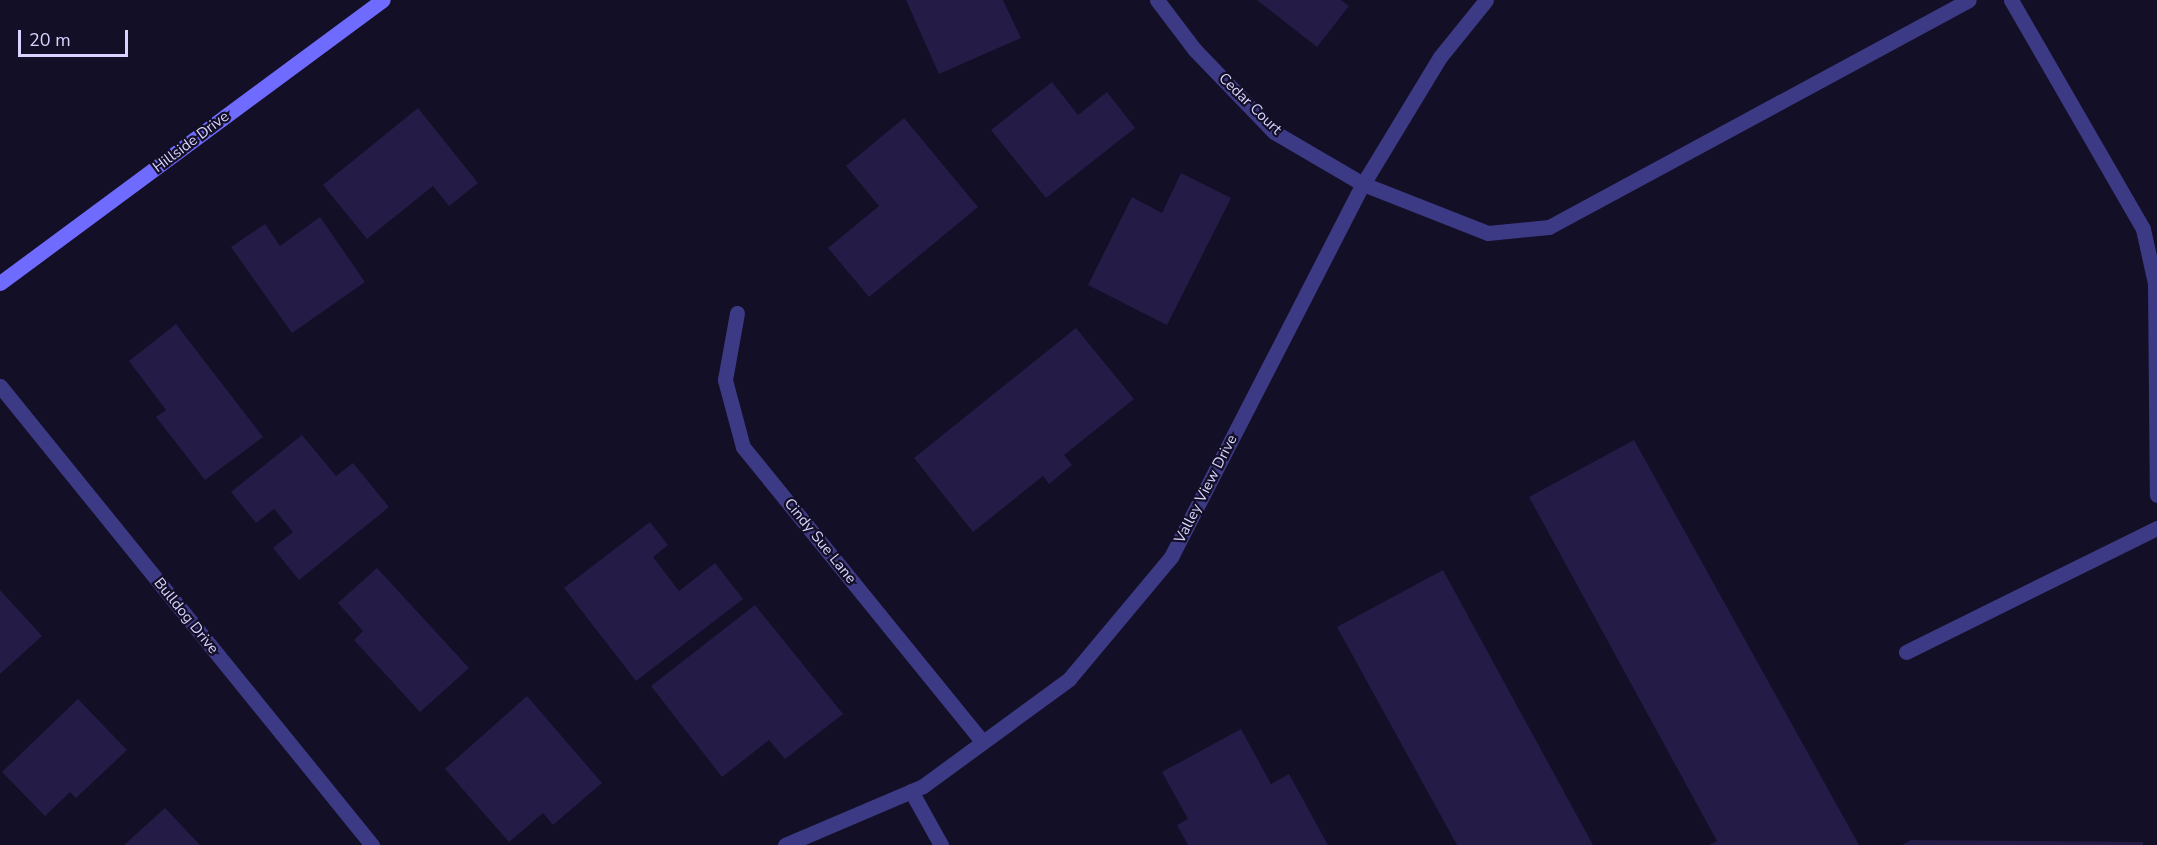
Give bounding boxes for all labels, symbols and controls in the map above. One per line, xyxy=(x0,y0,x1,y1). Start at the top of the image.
scale bar xyxy=(21,18,130,56)
text: 20 m xyxy=(29,28,71,52)
street label: Cedar Court xyxy=(1215,69,1285,139)
street label: Hillside Drive xyxy=(149,108,233,176)
street label: Valley View Drive xyxy=(1171,432,1241,546)
street label: Cindy Sue Lane xyxy=(780,495,860,587)
street label: Bulldog Drive xyxy=(150,574,222,658)

